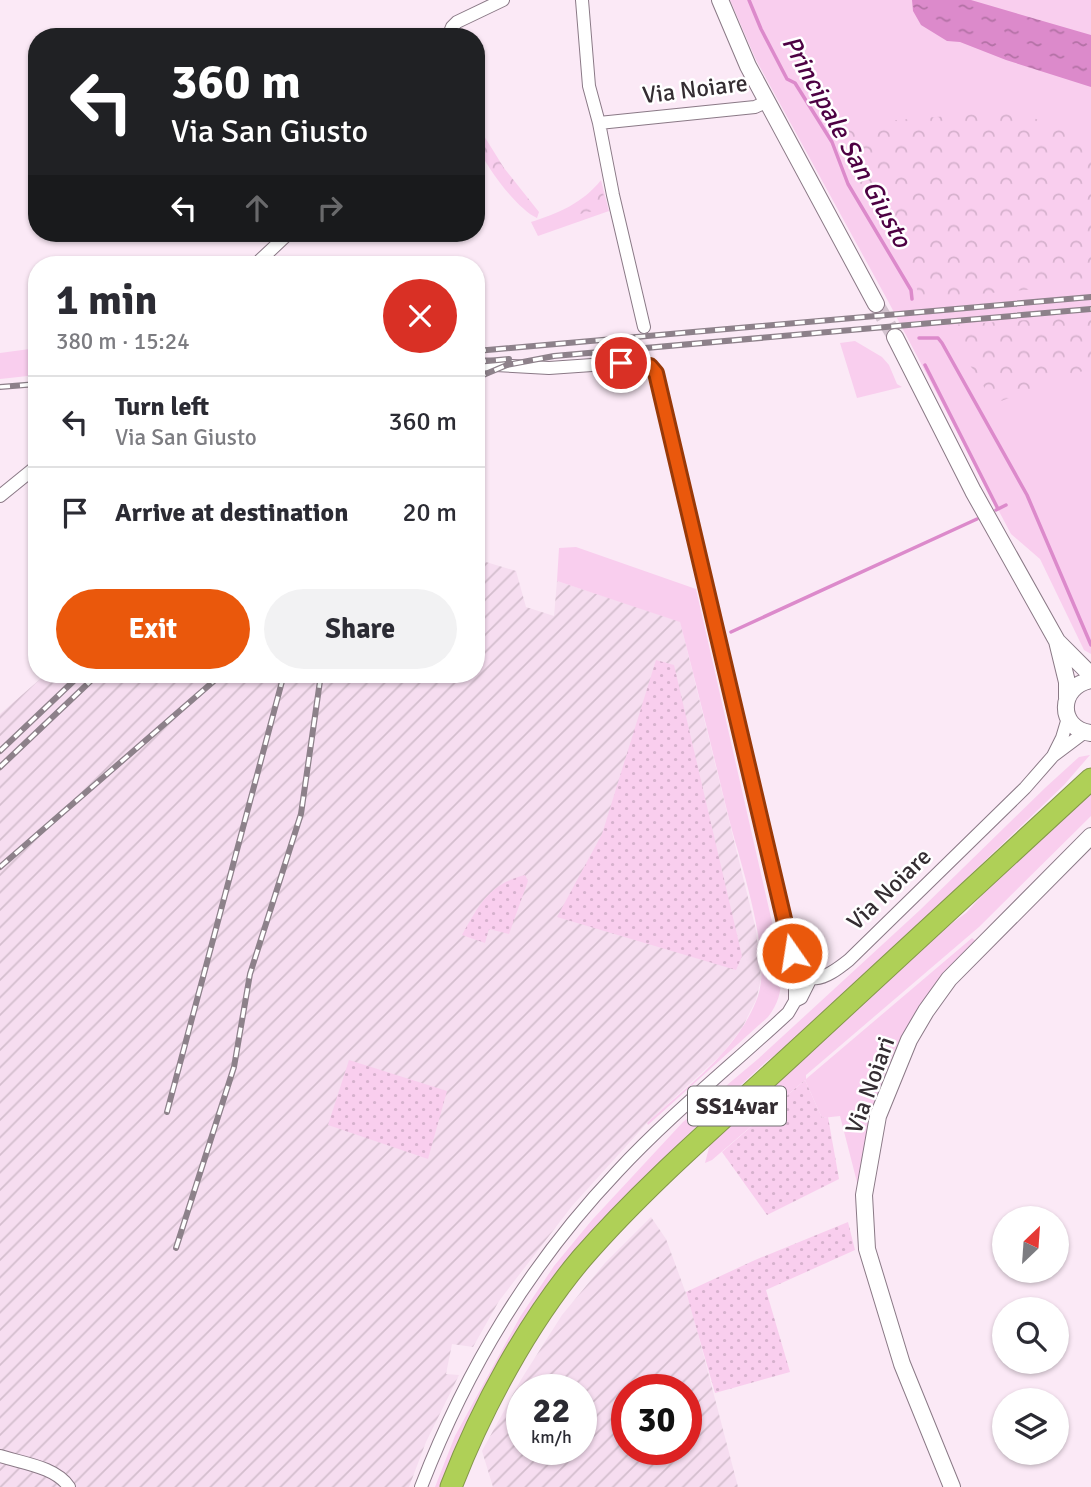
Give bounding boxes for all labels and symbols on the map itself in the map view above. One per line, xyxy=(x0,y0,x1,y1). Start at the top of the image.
water label: Principale San Giusto xyxy=(775,30,918,254)
street label: Via Noiare xyxy=(641,68,749,110)
pin xyxy=(591,333,651,393)
street label: Via Noiare xyxy=(841,842,937,936)
position arrow xyxy=(755,916,829,990)
street label: Via Noiari xyxy=(839,1032,901,1138)
road number: SS14var xyxy=(688,1086,786,1126)
north arrow xyxy=(992,1206,1069,1283)
speed limit sign: 30 xyxy=(611,1374,702,1465)

